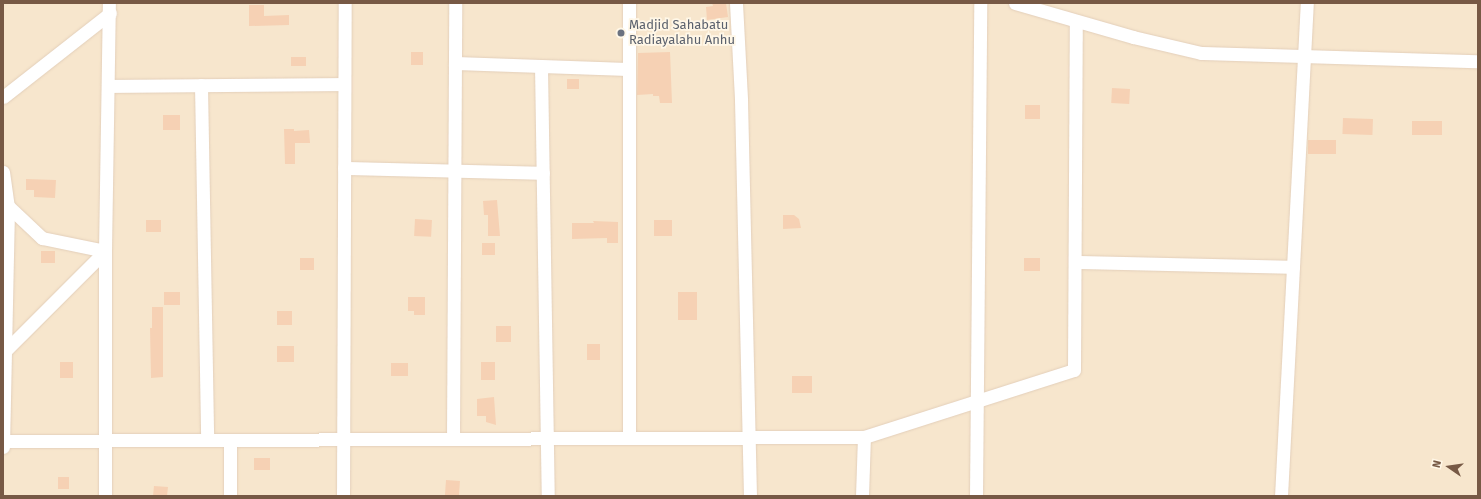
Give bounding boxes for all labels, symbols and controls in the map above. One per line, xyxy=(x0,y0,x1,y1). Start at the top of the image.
place label: Madjid Sahabatu Radiayalahu Anhu xyxy=(629,18,735,49)
marker: Madjid Sahabatu Radiayalahu Anhu xyxy=(616,28,626,38)
north arrow xyxy=(1429,447,1469,487)
text: N xyxy=(1430,459,1444,469)

